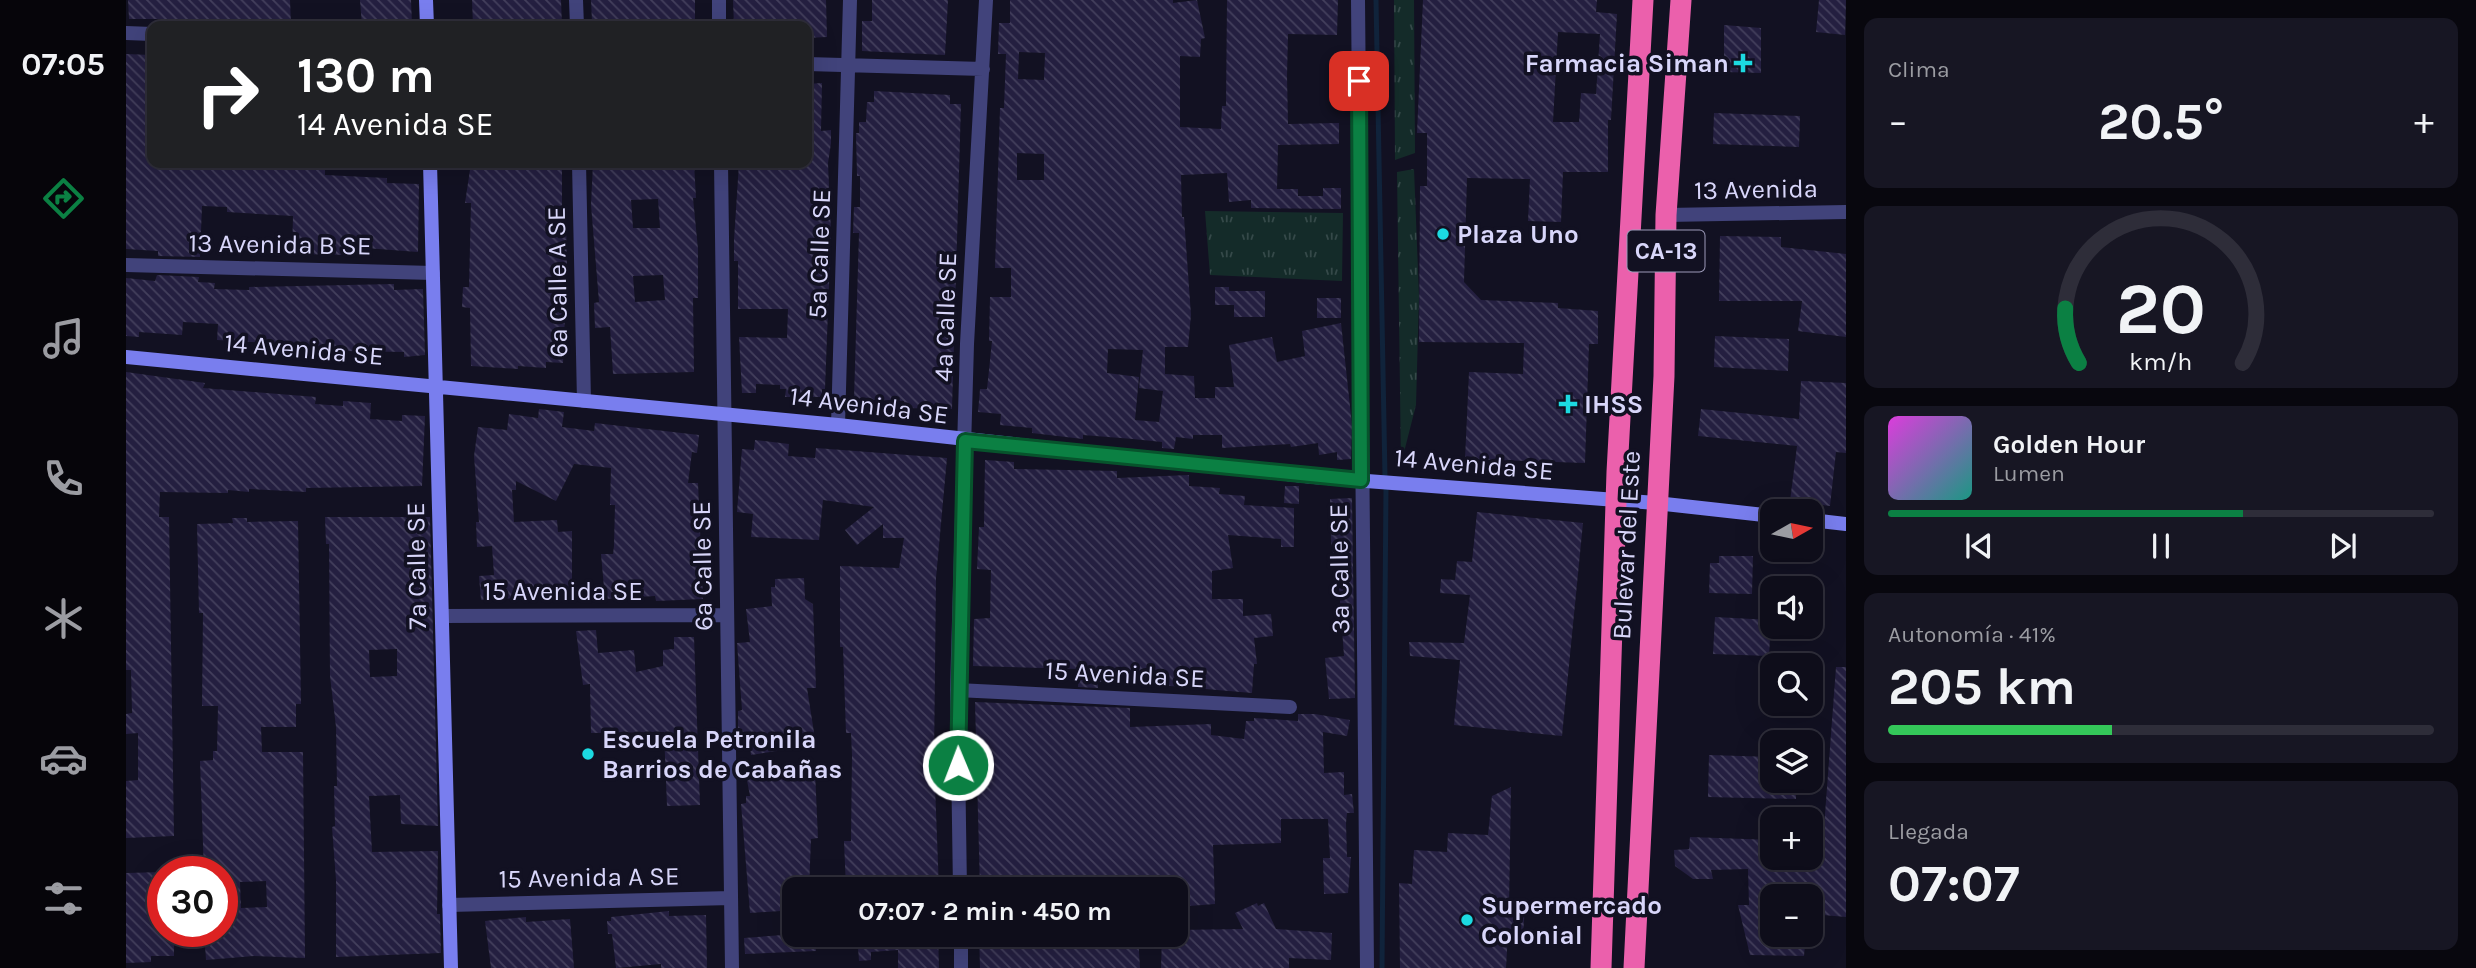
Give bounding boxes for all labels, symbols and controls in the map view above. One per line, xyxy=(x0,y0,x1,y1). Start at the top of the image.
text: 07:05 xyxy=(21,46,105,83)
text: 130 m xyxy=(297,47,435,104)
place label: Farmacia Siman xyxy=(1525,48,1729,79)
icon: right xyxy=(182,49,273,140)
pin xyxy=(1329,51,1389,111)
marker: Farmacia Siman xyxy=(1735,55,1751,71)
text: Clima xyxy=(1888,56,1950,83)
icon: arrive xyxy=(1340,62,1378,100)
text: 20.5° xyxy=(2098,91,2224,152)
text: − xyxy=(1888,99,1908,144)
text: + xyxy=(2414,99,2434,144)
text: 14 Avenida SE xyxy=(297,106,494,143)
street label: 13 Avenida xyxy=(1694,173,1818,206)
icon: directions xyxy=(39,174,88,223)
street label: 5a Calle SE xyxy=(802,189,837,319)
street label: 6a Calle A SE xyxy=(541,206,574,358)
place label: Plaza Uno xyxy=(1457,219,1579,250)
marker: Plaza Uno xyxy=(1435,226,1451,242)
street label: 13 Avenida B SE xyxy=(188,227,372,262)
road number: CA-13 xyxy=(1628,230,1704,272)
street label: 4a Calle SE xyxy=(928,252,963,382)
text: 20 xyxy=(2116,266,2206,351)
icon: music xyxy=(39,314,88,363)
street label: 14 Avenida SE xyxy=(223,327,385,372)
text: km/h xyxy=(2129,346,2193,375)
street label: 14 Avenida SE xyxy=(788,380,950,431)
place label: IHSS xyxy=(1584,389,1643,420)
marker: IHSS xyxy=(1558,394,1578,414)
text: Golden Hour xyxy=(1993,429,2145,460)
street label: 14 Avenida SE xyxy=(1393,442,1555,487)
street label: Bulevar del Este xyxy=(1606,450,1647,640)
icon: phone xyxy=(39,454,88,503)
text: Lumen xyxy=(1993,460,2065,487)
north arrow xyxy=(1760,499,1824,562)
map controls xyxy=(1760,499,1823,947)
street label: 6a Calle SE xyxy=(686,501,719,631)
street label: 7a Calle SE xyxy=(400,502,433,630)
street label: 3a Calle SE xyxy=(1323,503,1356,635)
icon: previous xyxy=(1960,527,1998,565)
icon: pause xyxy=(2142,527,2180,565)
icon: next xyxy=(2324,527,2362,565)
street label: 15 Avenida SE xyxy=(483,576,643,607)
button: sound xyxy=(1760,576,1823,639)
icon: climate xyxy=(39,594,88,643)
text: Autonomía · 41% xyxy=(1888,621,2056,648)
button: search xyxy=(1760,653,1823,716)
street label: 15 Avenida SE xyxy=(1044,655,1206,694)
text: 205 km xyxy=(1888,656,2076,717)
place label: Escuela Petronila Barrios de Cabañas xyxy=(602,724,842,785)
position arrow xyxy=(921,728,995,802)
button: layers xyxy=(1760,730,1823,793)
icon: car xyxy=(39,734,88,783)
marker: Escuela Petronila Barrios de Cabañas xyxy=(580,746,596,762)
button: + xyxy=(1760,807,1823,870)
text: Llegada xyxy=(1888,818,1969,845)
text: 07:07 xyxy=(1888,853,2020,914)
speed limit sign: 30 xyxy=(147,856,238,947)
street label: 15 Avenida A SE xyxy=(498,860,680,895)
icon: filters xyxy=(39,874,88,923)
button: − xyxy=(1760,884,1823,947)
place label: Supermercado Colonial xyxy=(1481,890,1662,951)
text: 07:07 · 2 min · 450 m xyxy=(858,896,1112,927)
marker: Supermercado Colonial xyxy=(1459,912,1475,928)

